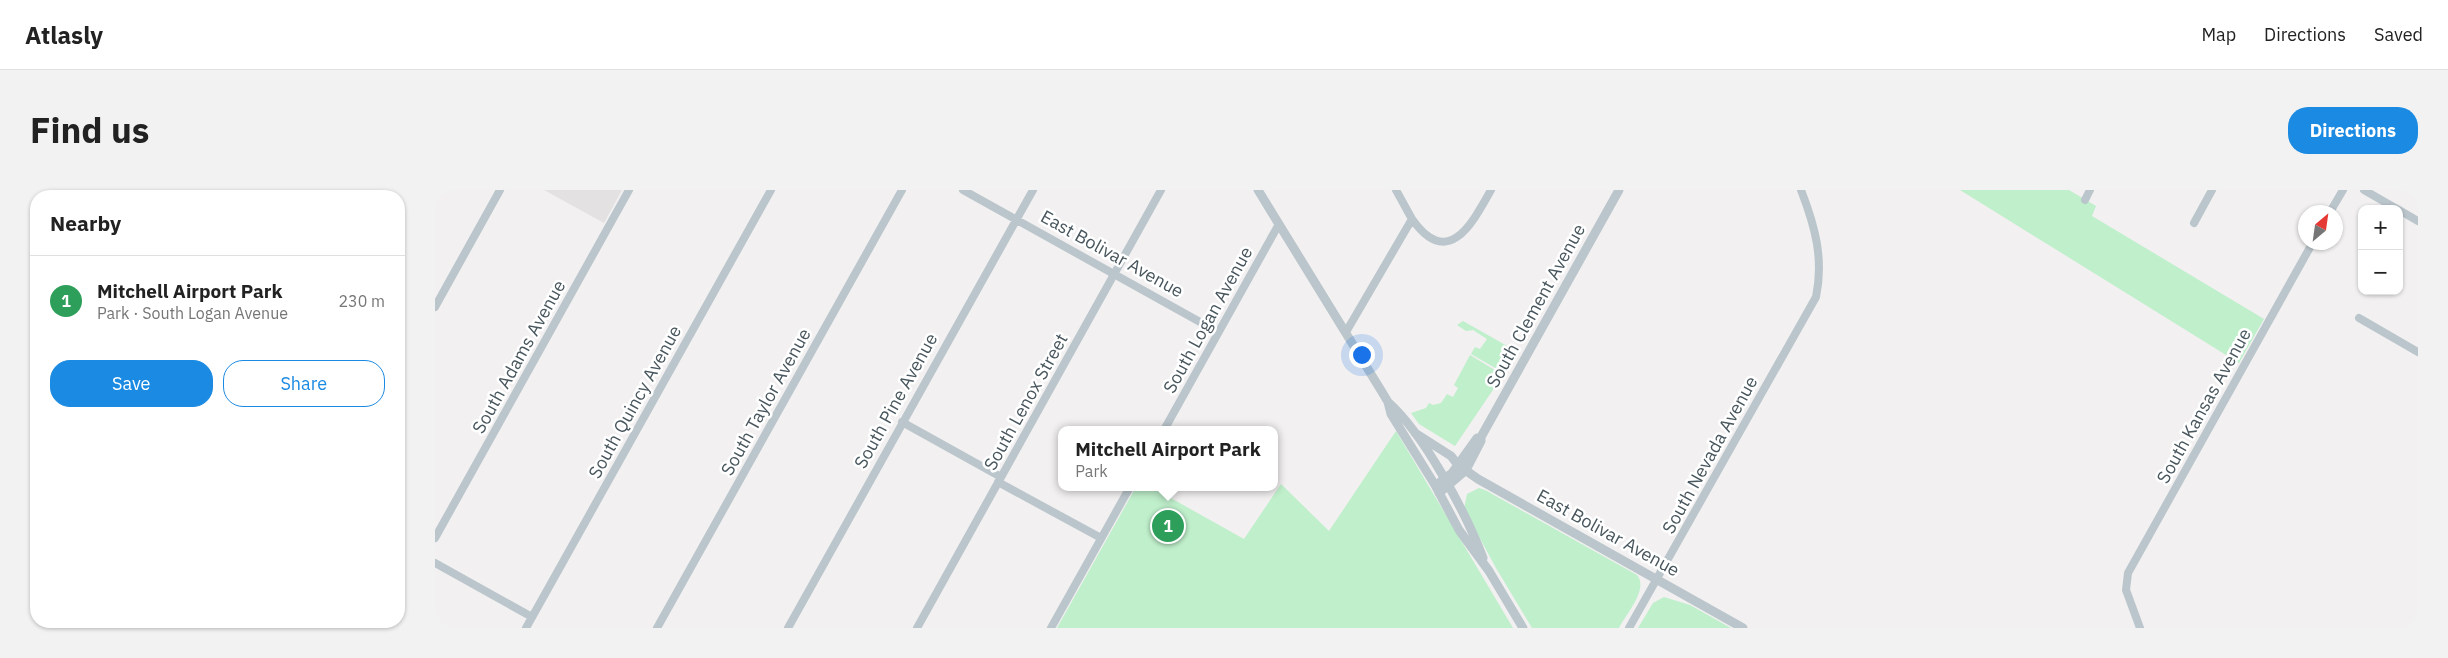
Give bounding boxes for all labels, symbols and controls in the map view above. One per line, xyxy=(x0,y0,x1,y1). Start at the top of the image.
text: Atlasly xyxy=(25,19,103,51)
text: Map xyxy=(2201,23,2236,46)
text: Directions xyxy=(2264,23,2346,46)
text: Saved xyxy=(2374,23,2423,46)
text: Find us xyxy=(30,107,149,153)
button: Directions xyxy=(2288,107,2418,154)
street label: East Bolivar Avenue xyxy=(1037,205,1188,302)
north arrow xyxy=(2298,205,2343,250)
map controls xyxy=(2358,205,2403,295)
button: + xyxy=(2358,205,2403,250)
text: Nearby xyxy=(50,209,121,237)
street label: South Clement Avenue xyxy=(1481,220,1590,392)
street label: South Logan Avenue xyxy=(1158,242,1257,397)
button: − xyxy=(2358,250,2403,295)
street label: South Adams Avenue xyxy=(467,276,570,438)
text: Mitchell Airport Park xyxy=(97,279,282,303)
text: 1 xyxy=(61,291,71,311)
text: 230 m xyxy=(338,291,385,311)
text: Park · South Logan Avenue xyxy=(97,303,288,323)
street label: South Quincy Avenue xyxy=(583,321,686,482)
street label: South Taylor Avenue xyxy=(716,324,816,480)
street label: South Kansas Avenue xyxy=(2151,324,2256,487)
street label: South Pine Avenue xyxy=(849,329,942,473)
street label: South Lenox Street xyxy=(978,329,1073,474)
your location xyxy=(1349,342,1375,368)
button: Save xyxy=(50,360,213,407)
button: Share xyxy=(223,360,385,407)
street label: South Nevada Avenue xyxy=(1657,372,1763,538)
popup xyxy=(1058,426,1278,491)
text: Mitchell Airport Park xyxy=(1075,437,1261,461)
text: Park xyxy=(1075,461,1108,481)
street label: East Bolivar Avenue xyxy=(1533,484,1684,581)
pin: 1 xyxy=(1152,507,1184,545)

